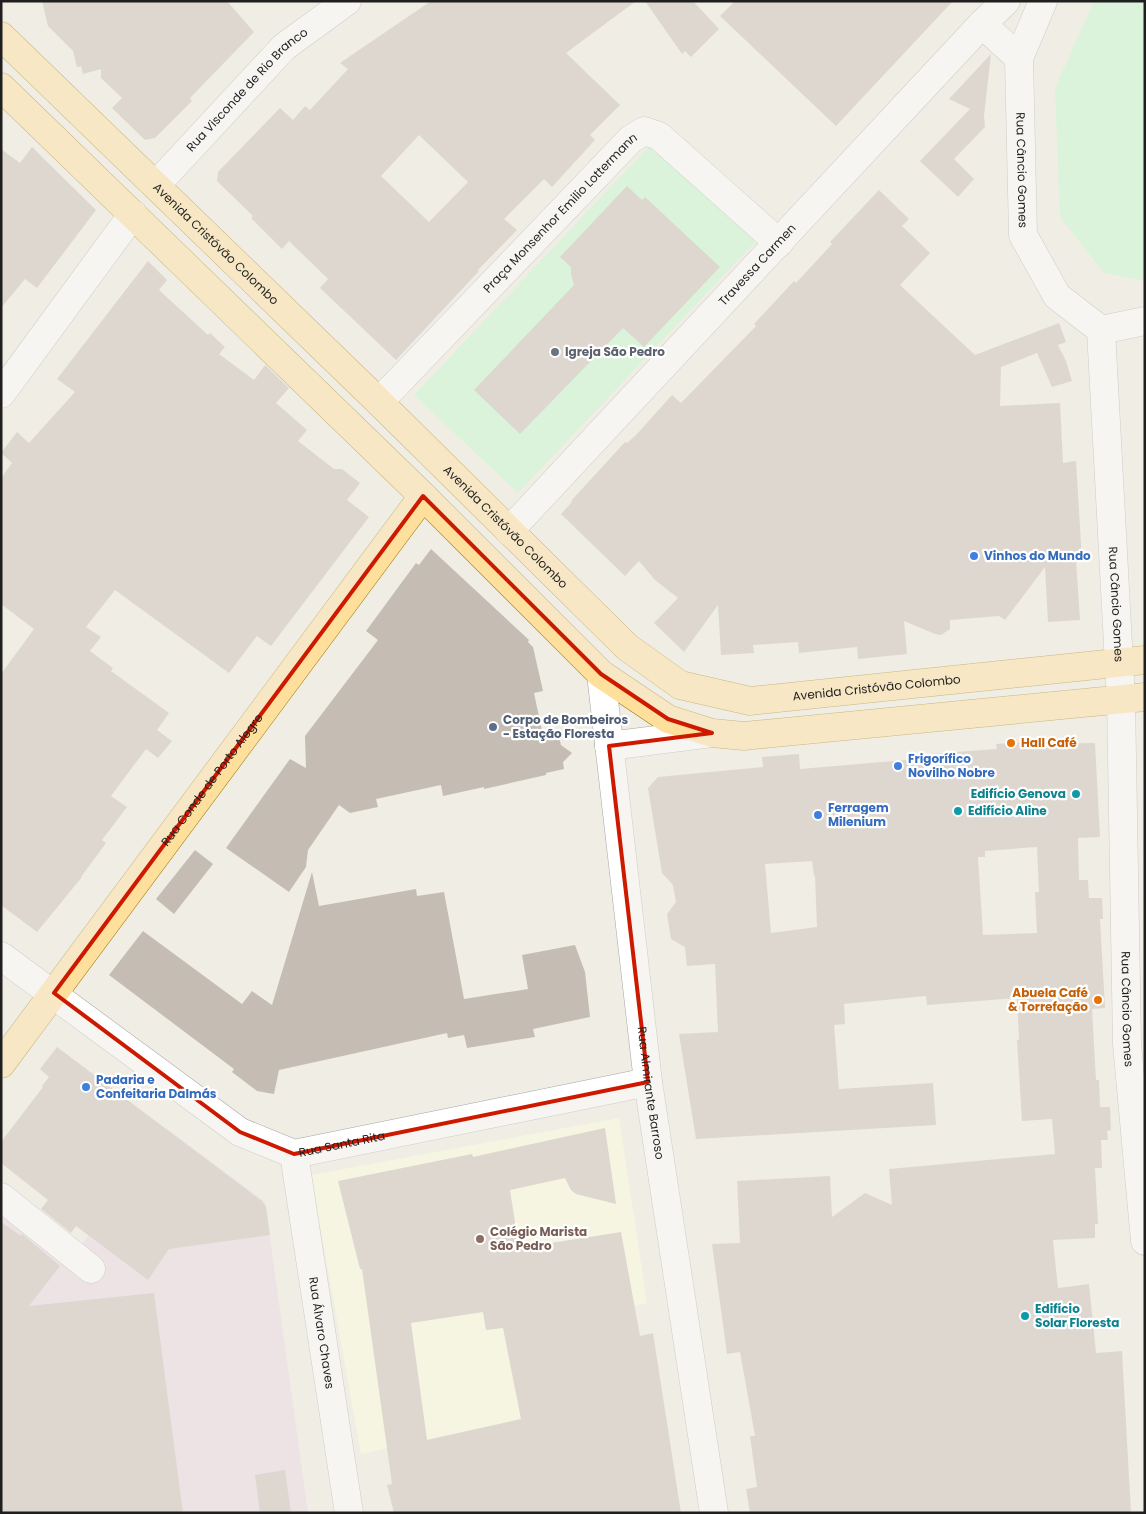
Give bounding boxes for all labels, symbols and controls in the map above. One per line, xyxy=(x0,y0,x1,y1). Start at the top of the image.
street label: Rua Visconde de Rio Branco xyxy=(182,23,311,155)
street label: Rua Câncio Gomes xyxy=(1012,112,1032,228)
street label: Praça Monsenhor Emilio Lottermann xyxy=(479,128,640,296)
street label: Avenida Cristóvão Colombo xyxy=(150,179,283,309)
street label: Travessa Carmen xyxy=(714,220,800,309)
place label: Igreja São Pedro xyxy=(565,343,665,360)
marker: Igreja São Pedro xyxy=(549,346,561,358)
street label: Avenida Cristóvão Colombo xyxy=(440,461,572,592)
street label: Rua Câncio Gomes xyxy=(1105,546,1128,662)
place label: Vinhos do Mundo xyxy=(984,547,1091,564)
marker: Vinhos do Mundo xyxy=(968,550,980,562)
street label: Avenida Cristóvão Colombo xyxy=(792,670,962,705)
street label: Rua Conde de Porto Alegre xyxy=(157,710,267,849)
place label: Corpo de Bombeiros - Estação Floresta xyxy=(503,711,628,742)
marker: Corpo de Bombeiros - Estação Floresta xyxy=(487,721,499,733)
place label: Hall Café xyxy=(1021,734,1077,751)
marker: Hall Café xyxy=(1005,737,1017,749)
place label: Frigorífico Novilho Nobre xyxy=(908,750,995,781)
marker: Frigorífico Novilho Nobre xyxy=(892,760,904,772)
place label: Edifício Genova xyxy=(971,785,1066,802)
marker: Edifício Genova xyxy=(1070,788,1082,800)
place label: Ferragem Milenium xyxy=(828,799,889,830)
place label: Edifício Aline xyxy=(968,802,1047,819)
marker: Edifício Aline xyxy=(952,805,964,817)
marker: Ferragem Milenium xyxy=(812,809,824,821)
street label: Rua Câncio Gomes xyxy=(1117,951,1138,1068)
place label: Abuela Café & Torrefação xyxy=(1008,984,1089,1015)
marker: Abuela Café & Torrefação xyxy=(1092,994,1104,1006)
street label: Rua Almirante Barroso xyxy=(634,1026,669,1161)
place label: Padaria e Confeitaria Dalmás xyxy=(96,1071,217,1102)
marker: Padaria e Confeitaria Dalmás xyxy=(80,1081,92,1093)
street label: Rua Santa Rita xyxy=(297,1127,386,1161)
place label: Colégio Marista São Pedro xyxy=(490,1223,587,1254)
marker: Colégio Marista São Pedro xyxy=(474,1233,486,1245)
street label: Rua Álvaro Chaves xyxy=(305,1276,339,1390)
place label: Edifício Solar Floresta xyxy=(1035,1300,1119,1331)
marker: Edifício Solar Floresta xyxy=(1019,1310,1031,1322)

